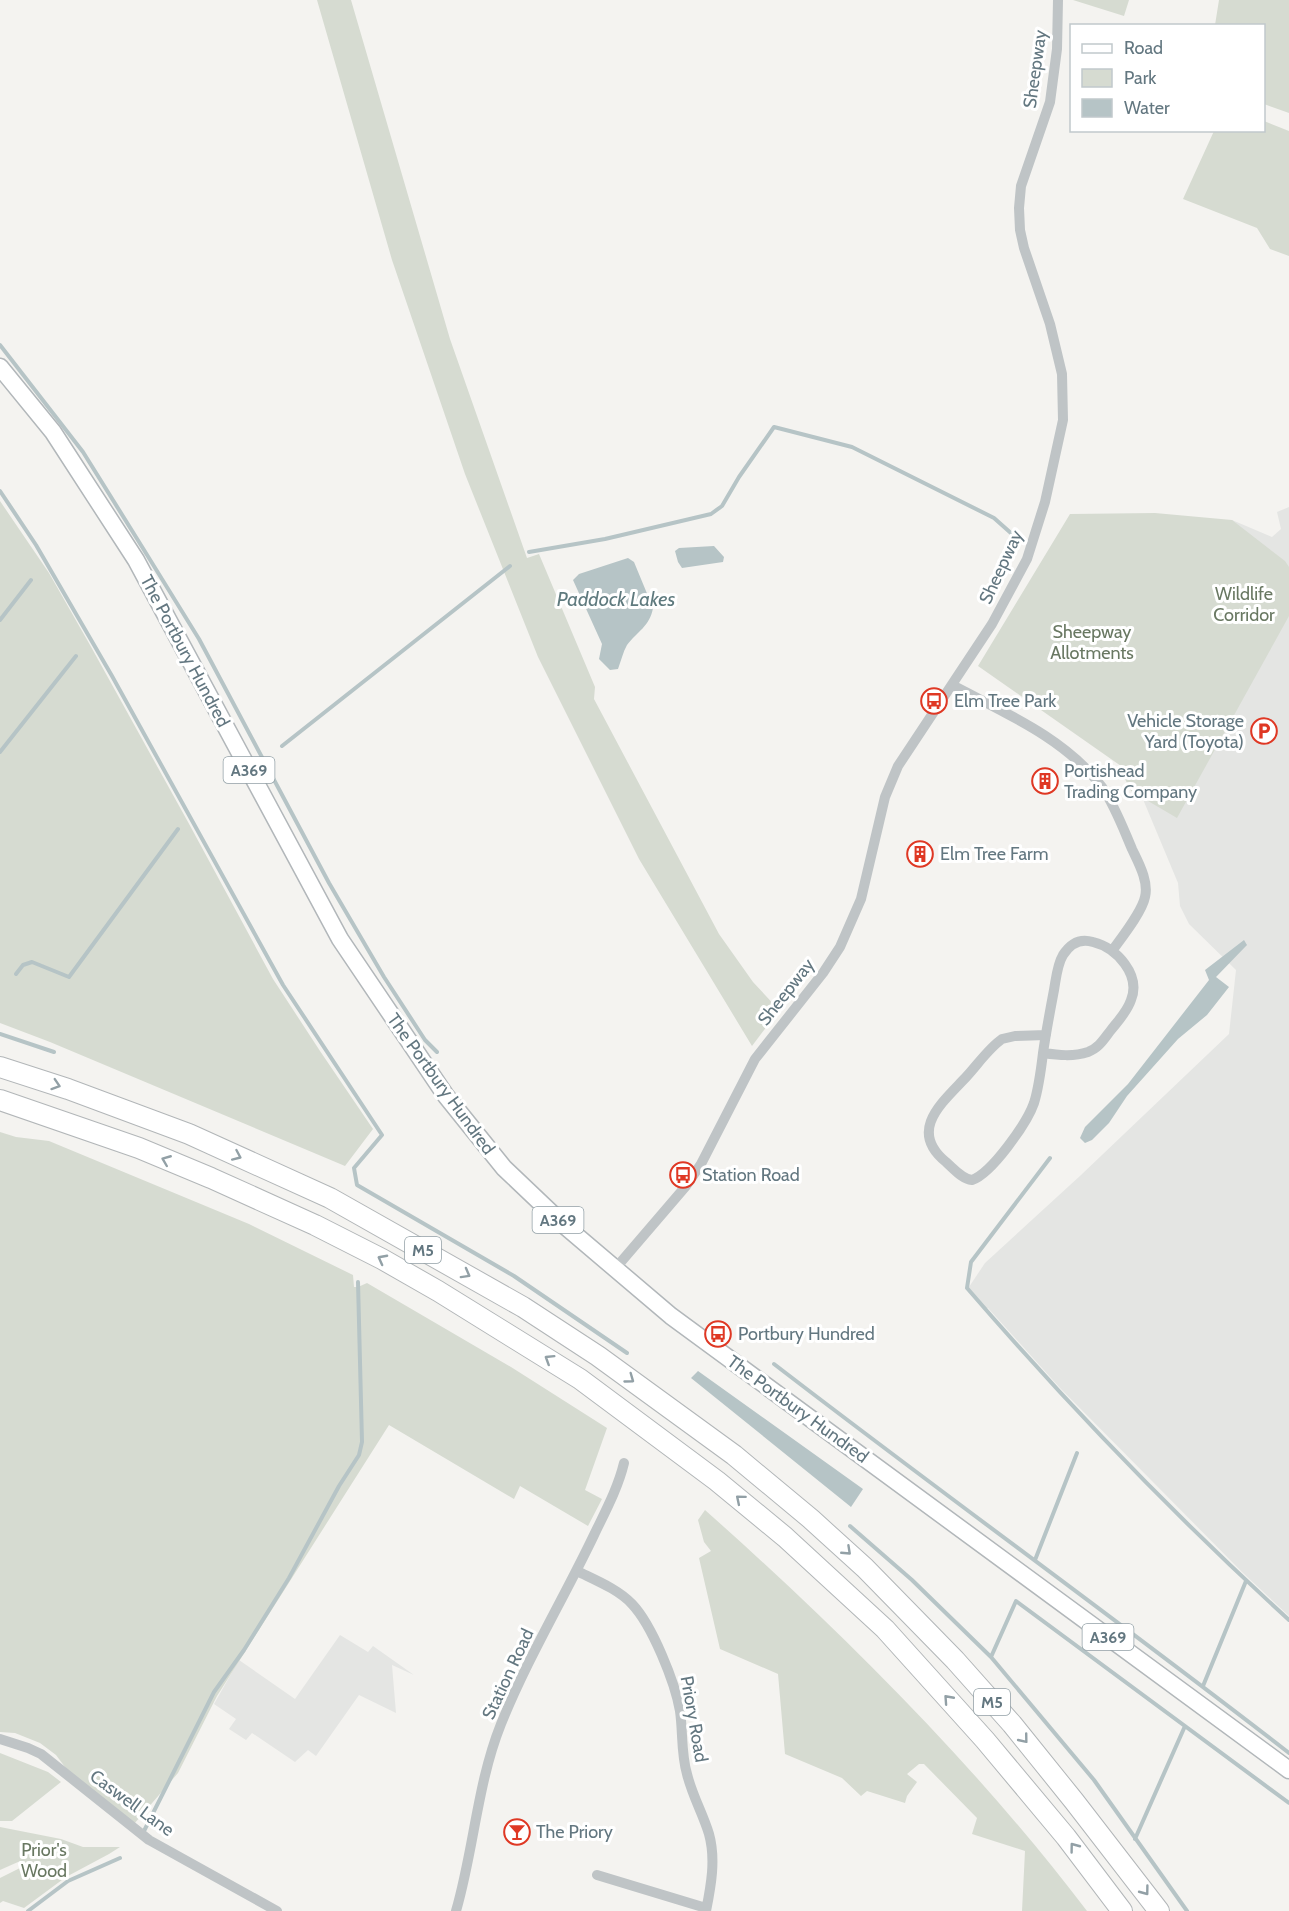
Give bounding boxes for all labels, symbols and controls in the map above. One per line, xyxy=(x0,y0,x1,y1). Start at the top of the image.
legend xyxy=(1070,24,1265,132)
street label: Sheepway xyxy=(1019,28,1051,110)
text: Road xyxy=(1124,37,1163,59)
text: Park xyxy=(1124,67,1157,89)
text: Water xyxy=(1124,97,1170,119)
street label: Sheepway xyxy=(974,527,1028,607)
street label: The Portbury Hundred xyxy=(136,571,234,731)
park label: Wildlife Corridor xyxy=(1213,583,1275,626)
water label: Paddock Lakes xyxy=(557,587,676,611)
park label: Sheepway Allotments xyxy=(1050,621,1134,664)
bus stop icon: Elm Tree Park xyxy=(919,686,949,716)
place label: Elm Tree Park xyxy=(954,690,1057,712)
place label: Vehicle Storage Yard (Toyota) xyxy=(1127,710,1244,753)
parking icon: Vehicle Storage Yard (Toyota) xyxy=(1249,716,1279,746)
road number: A369 xyxy=(224,757,274,783)
place label: Portishead Trading Company xyxy=(1064,760,1197,803)
building icon: Portishead Trading Company xyxy=(1030,766,1060,796)
building icon: Elm Tree Farm xyxy=(905,839,935,869)
place label: Elm Tree Farm xyxy=(940,843,1049,865)
street label: Sheepway xyxy=(753,954,819,1030)
street label: The Portbury Hundred xyxy=(382,1009,500,1159)
one-way arrow xyxy=(50,1077,61,1090)
one-way arrow xyxy=(231,1149,242,1161)
one-way arrow xyxy=(162,1155,173,1167)
bus stop icon: Station Road xyxy=(668,1160,698,1190)
place label: Station Road xyxy=(702,1164,800,1186)
road number: A369 xyxy=(532,1207,584,1233)
road number: M5 xyxy=(405,1237,441,1263)
one-way arrow xyxy=(377,1255,388,1266)
one-way arrow xyxy=(460,1267,470,1278)
bus stop icon: Portbury Hundred xyxy=(703,1319,733,1349)
place label: Portbury Hundred xyxy=(738,1323,875,1345)
street label: The Portbury Hundred xyxy=(723,1350,873,1468)
one-way arrow xyxy=(544,1356,555,1367)
one-way arrow xyxy=(624,1372,635,1383)
one-way arrow xyxy=(735,1496,746,1507)
one-way arrow xyxy=(840,1544,850,1555)
road number: A369 xyxy=(1082,1624,1134,1650)
street label: Station Road xyxy=(477,1625,539,1723)
street label: Priory Road xyxy=(676,1674,712,1764)
road number: M5 xyxy=(974,1689,1010,1715)
one-way arrow xyxy=(944,1695,955,1706)
one-way arrow xyxy=(1016,1732,1027,1743)
street label: Caswell Lane xyxy=(86,1765,178,1841)
bar icon: The Priory xyxy=(502,1817,532,1847)
place label: The Priory xyxy=(536,1821,613,1843)
park label: Prior's Wood xyxy=(21,1839,67,1882)
one-way arrow xyxy=(1070,1843,1081,1854)
one-way arrow xyxy=(1138,1885,1149,1896)

